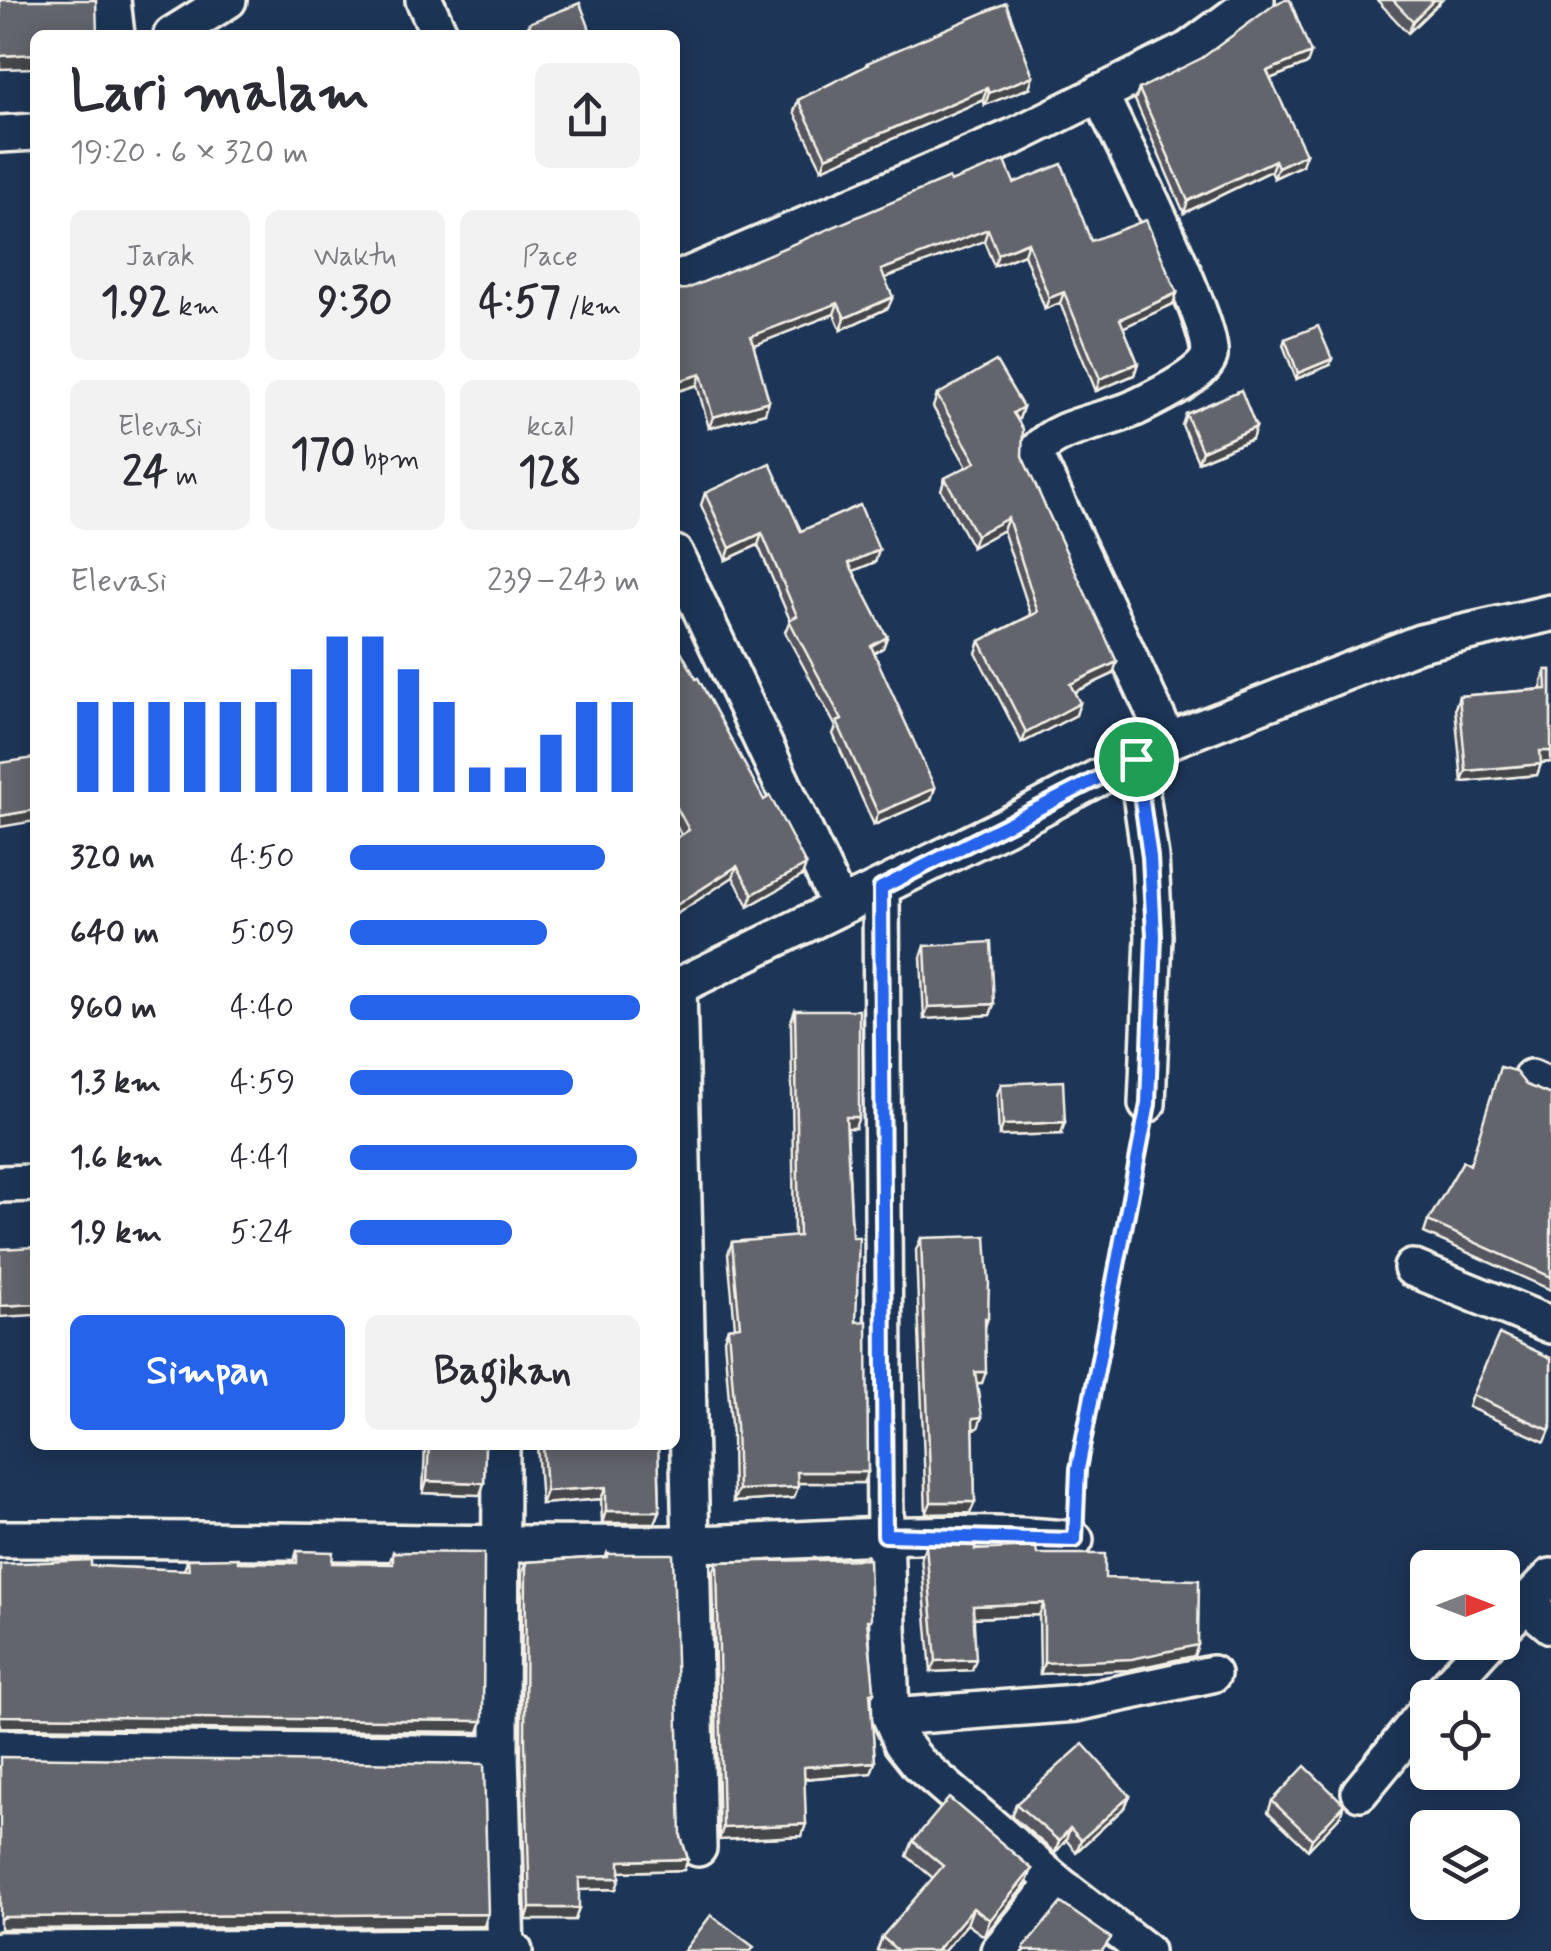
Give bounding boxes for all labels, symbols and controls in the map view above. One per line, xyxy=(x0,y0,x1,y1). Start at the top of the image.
text: Lari malam xyxy=(70,58,370,130)
button: share xyxy=(535,63,640,168)
text: 19:20 · 6 × 320 m xyxy=(70,132,308,174)
text: Jarak xyxy=(126,239,195,276)
text: Waktu xyxy=(314,239,396,276)
text: Pace xyxy=(522,239,578,276)
text: 1.92 xyxy=(101,276,171,331)
text: 9:30 xyxy=(318,276,392,331)
text: 4:57 xyxy=(479,276,561,331)
text: km xyxy=(171,289,219,326)
text: /km xyxy=(561,289,621,326)
text: Elevasi xyxy=(118,409,202,446)
text: kcal xyxy=(526,409,574,446)
text: 170 xyxy=(290,428,356,483)
text: bpm xyxy=(356,441,420,478)
text: 24 xyxy=(122,446,168,501)
text: 128 xyxy=(518,446,582,501)
text: m xyxy=(168,459,198,496)
text: Elevasi xyxy=(70,560,167,602)
text: 239–243 m xyxy=(487,560,640,602)
pin xyxy=(1094,717,1179,802)
icon: arrive xyxy=(1109,732,1164,787)
text: 320 m xyxy=(70,837,155,879)
text: 4:50 xyxy=(230,837,295,879)
text: 640 m xyxy=(70,912,159,954)
text: 5:09 xyxy=(230,912,295,954)
text: 960 m xyxy=(70,987,157,1029)
text: 4:40 xyxy=(230,987,294,1029)
text: 1.3 km xyxy=(70,1062,161,1104)
text: 4:59 xyxy=(230,1062,295,1104)
text: 1.6 km xyxy=(70,1137,163,1179)
text: 4:41 xyxy=(230,1137,290,1179)
text: 1.9 km xyxy=(70,1212,162,1254)
text: 5:24 xyxy=(230,1212,293,1254)
button: Simpan xyxy=(70,1315,345,1430)
button: Bagikan xyxy=(365,1315,640,1430)
north arrow xyxy=(1410,1550,1520,1660)
map controls xyxy=(1410,1550,1520,1920)
button: locate xyxy=(1410,1680,1520,1790)
button: layers xyxy=(1410,1810,1520,1920)

